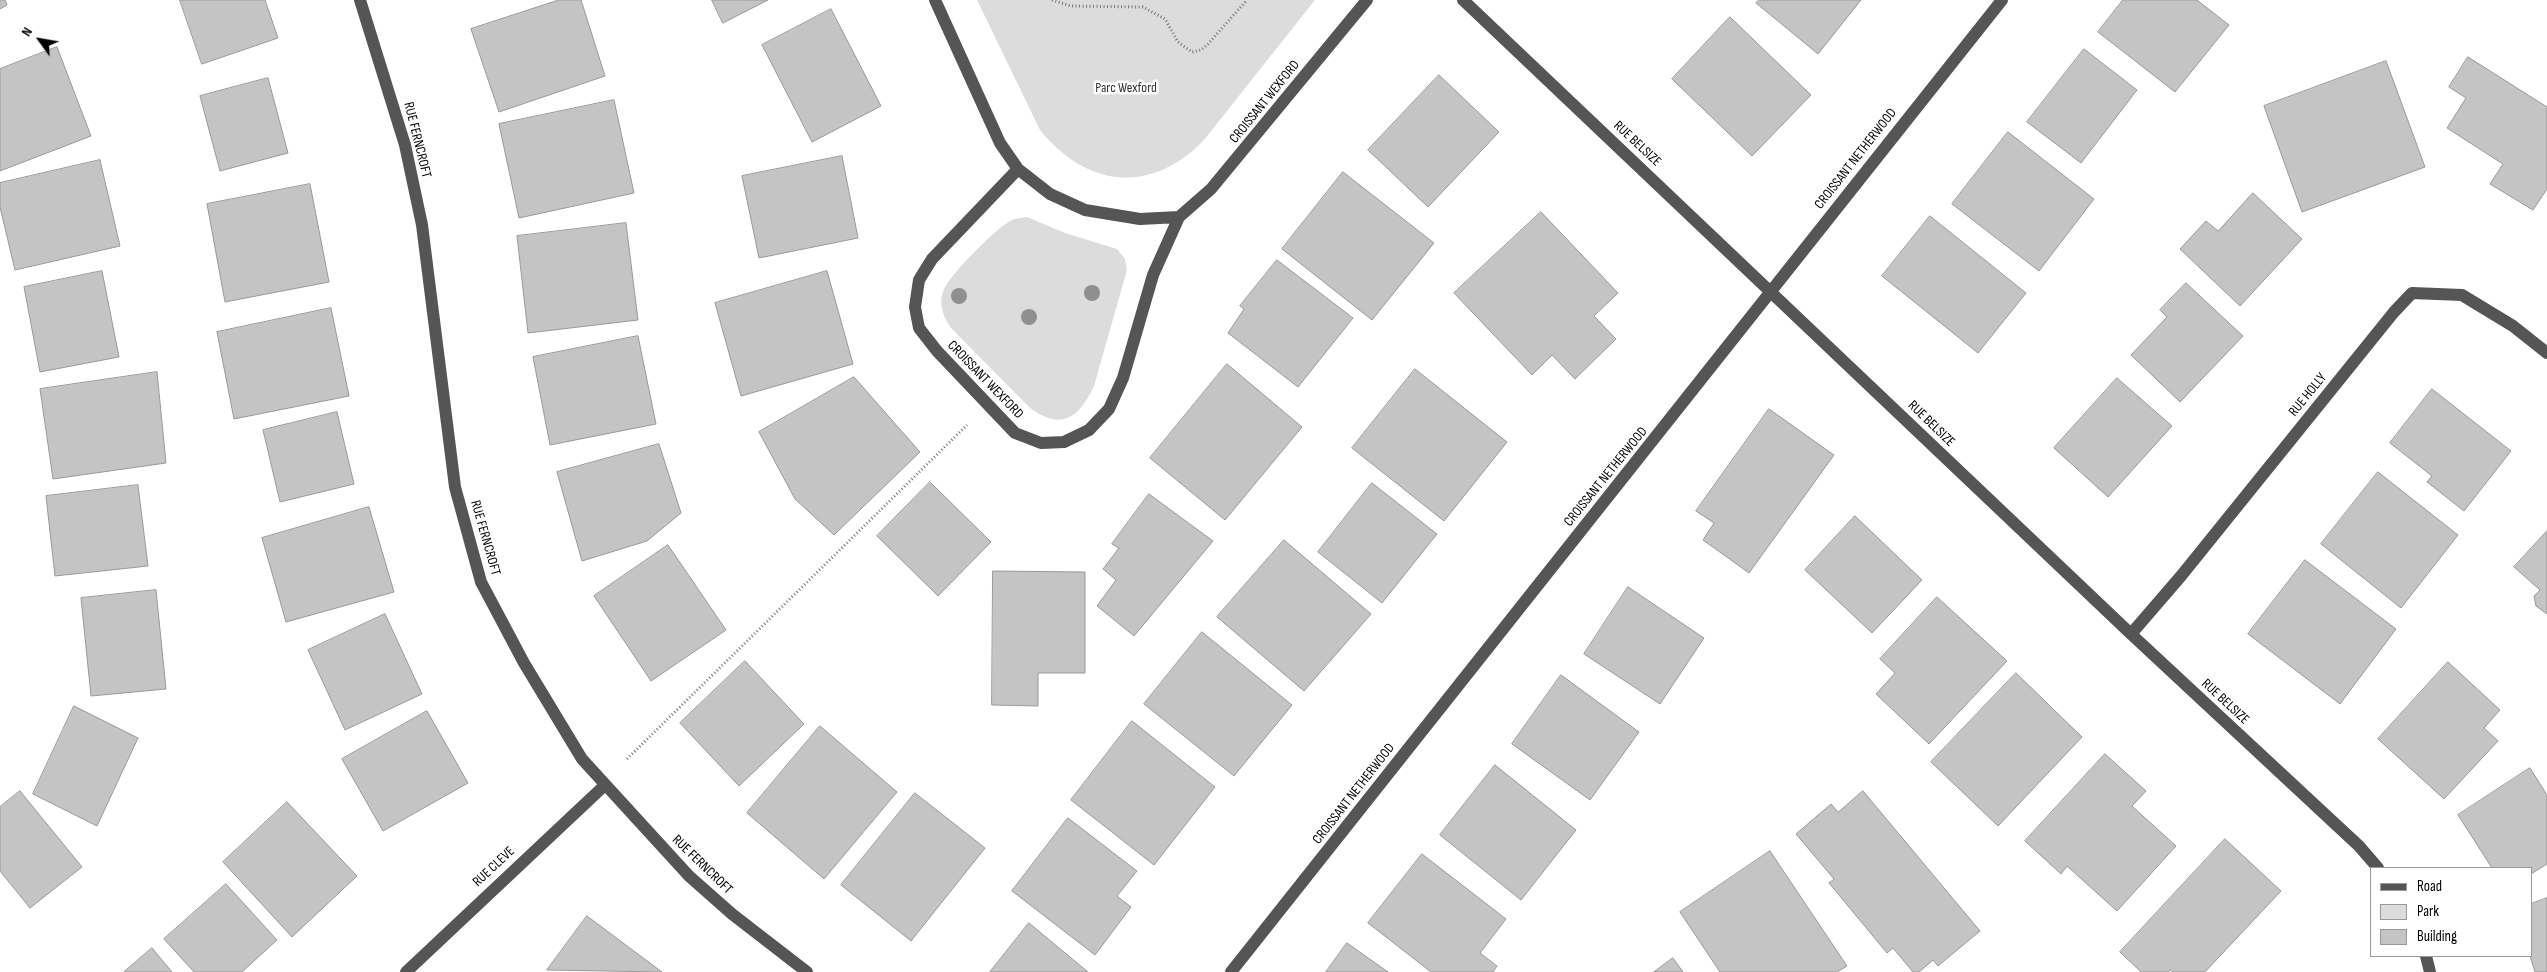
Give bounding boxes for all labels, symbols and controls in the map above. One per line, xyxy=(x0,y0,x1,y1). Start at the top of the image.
north arrow xyxy=(15,15,65,65)
text: N xyxy=(18,24,36,39)
street label: CROISSANT WEXFORD xyxy=(1226,57,1304,147)
park label: Parc Wexford xyxy=(1095,80,1157,96)
street label: RUE FERNCROFT xyxy=(399,100,435,180)
street label: CROISSANT NETHERWOOD xyxy=(1811,105,1901,213)
street label: RUE BELSIZE xyxy=(1610,118,1664,170)
street label: CROISSANT WEXFORD xyxy=(944,337,1026,423)
street label: RUE HOLLY xyxy=(2286,370,2330,420)
street label: RUE BELSIZE xyxy=(1904,398,1958,450)
street label: CROISSANT NETHERWOOD xyxy=(1561,424,1651,530)
street label: RUE FERNCROFT xyxy=(466,498,504,578)
street label: RUE BELSIZE xyxy=(2198,676,2252,728)
street label: CROISSANT NETHERWOOD xyxy=(1309,740,1399,848)
street label: RUE FERNCROFT xyxy=(668,832,736,898)
street label: RUE CLEVE xyxy=(470,843,518,891)
legend xyxy=(2370,867,2532,957)
text: Road xyxy=(2417,877,2442,896)
text: Park xyxy=(2417,902,2439,921)
text: Building xyxy=(2417,927,2457,946)

